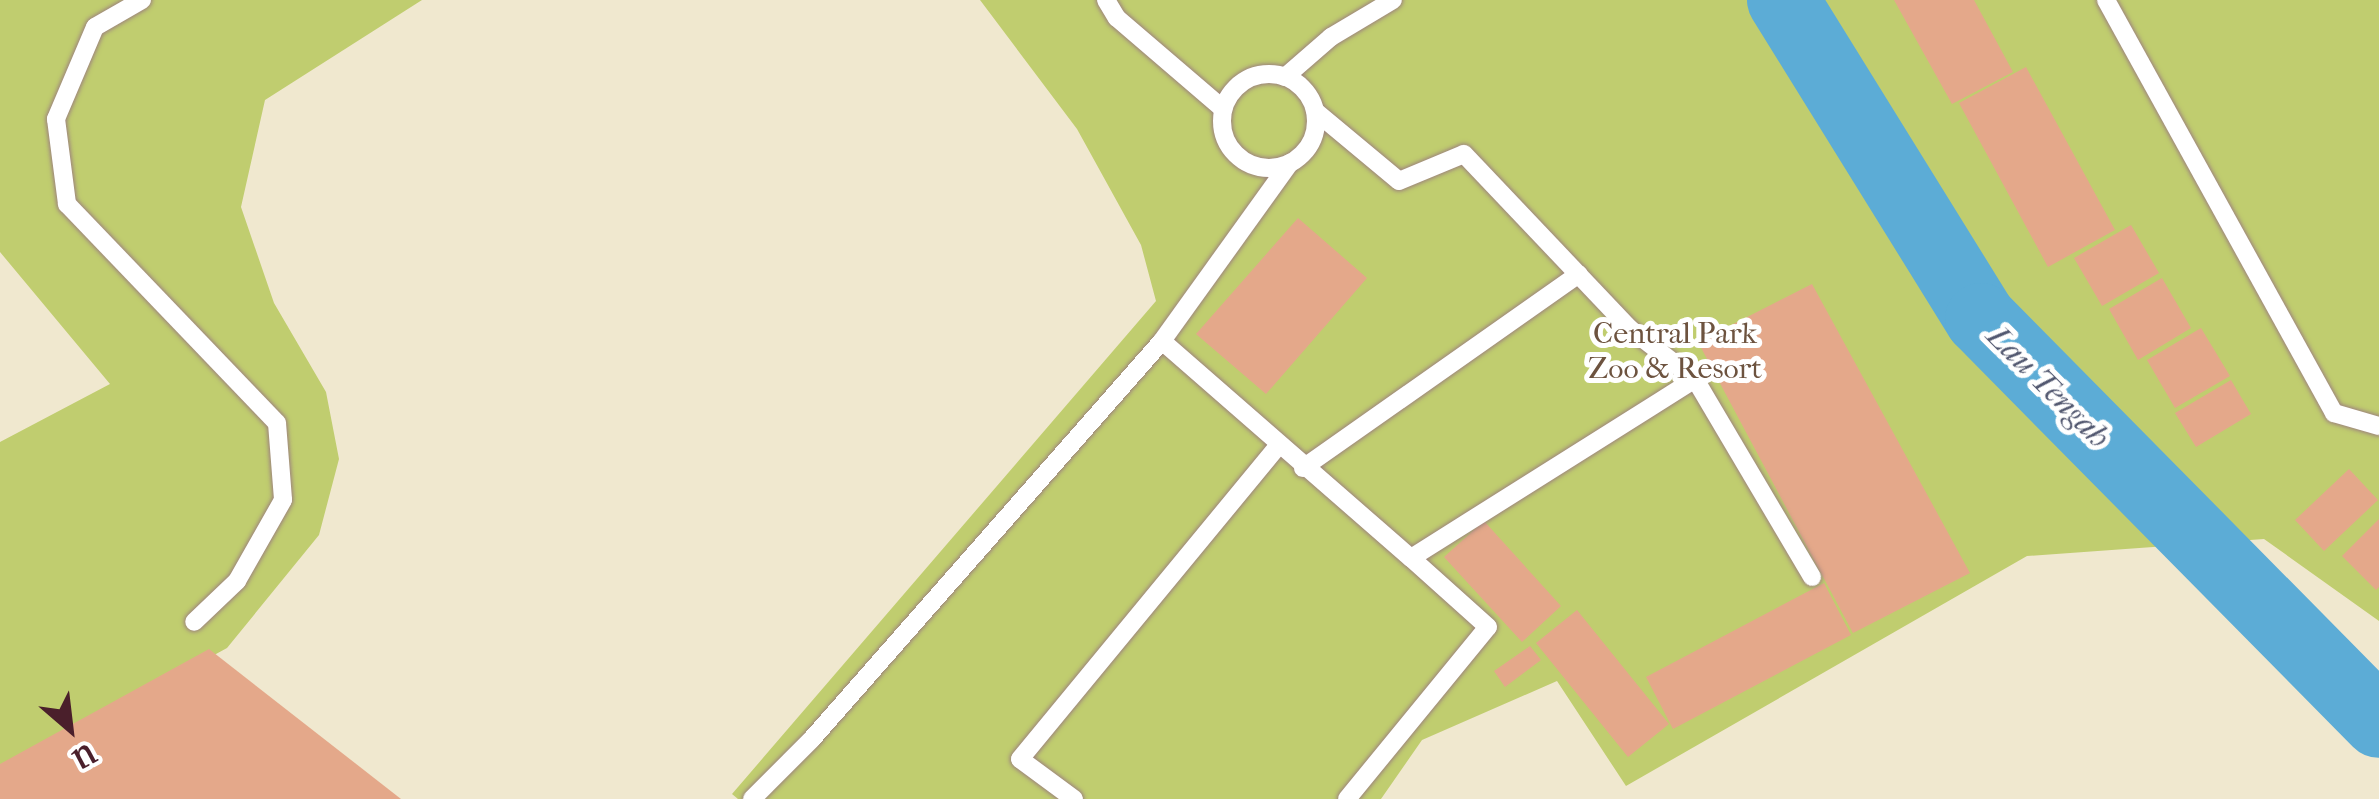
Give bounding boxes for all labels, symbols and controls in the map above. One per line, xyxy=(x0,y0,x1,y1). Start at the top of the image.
park label: Central Park Zoo & Resort xyxy=(1588,316,1762,386)
water label: Lau Tengah xyxy=(1979,318,2117,456)
north arrow xyxy=(20,679,120,779)
text: U xyxy=(67,736,102,776)

